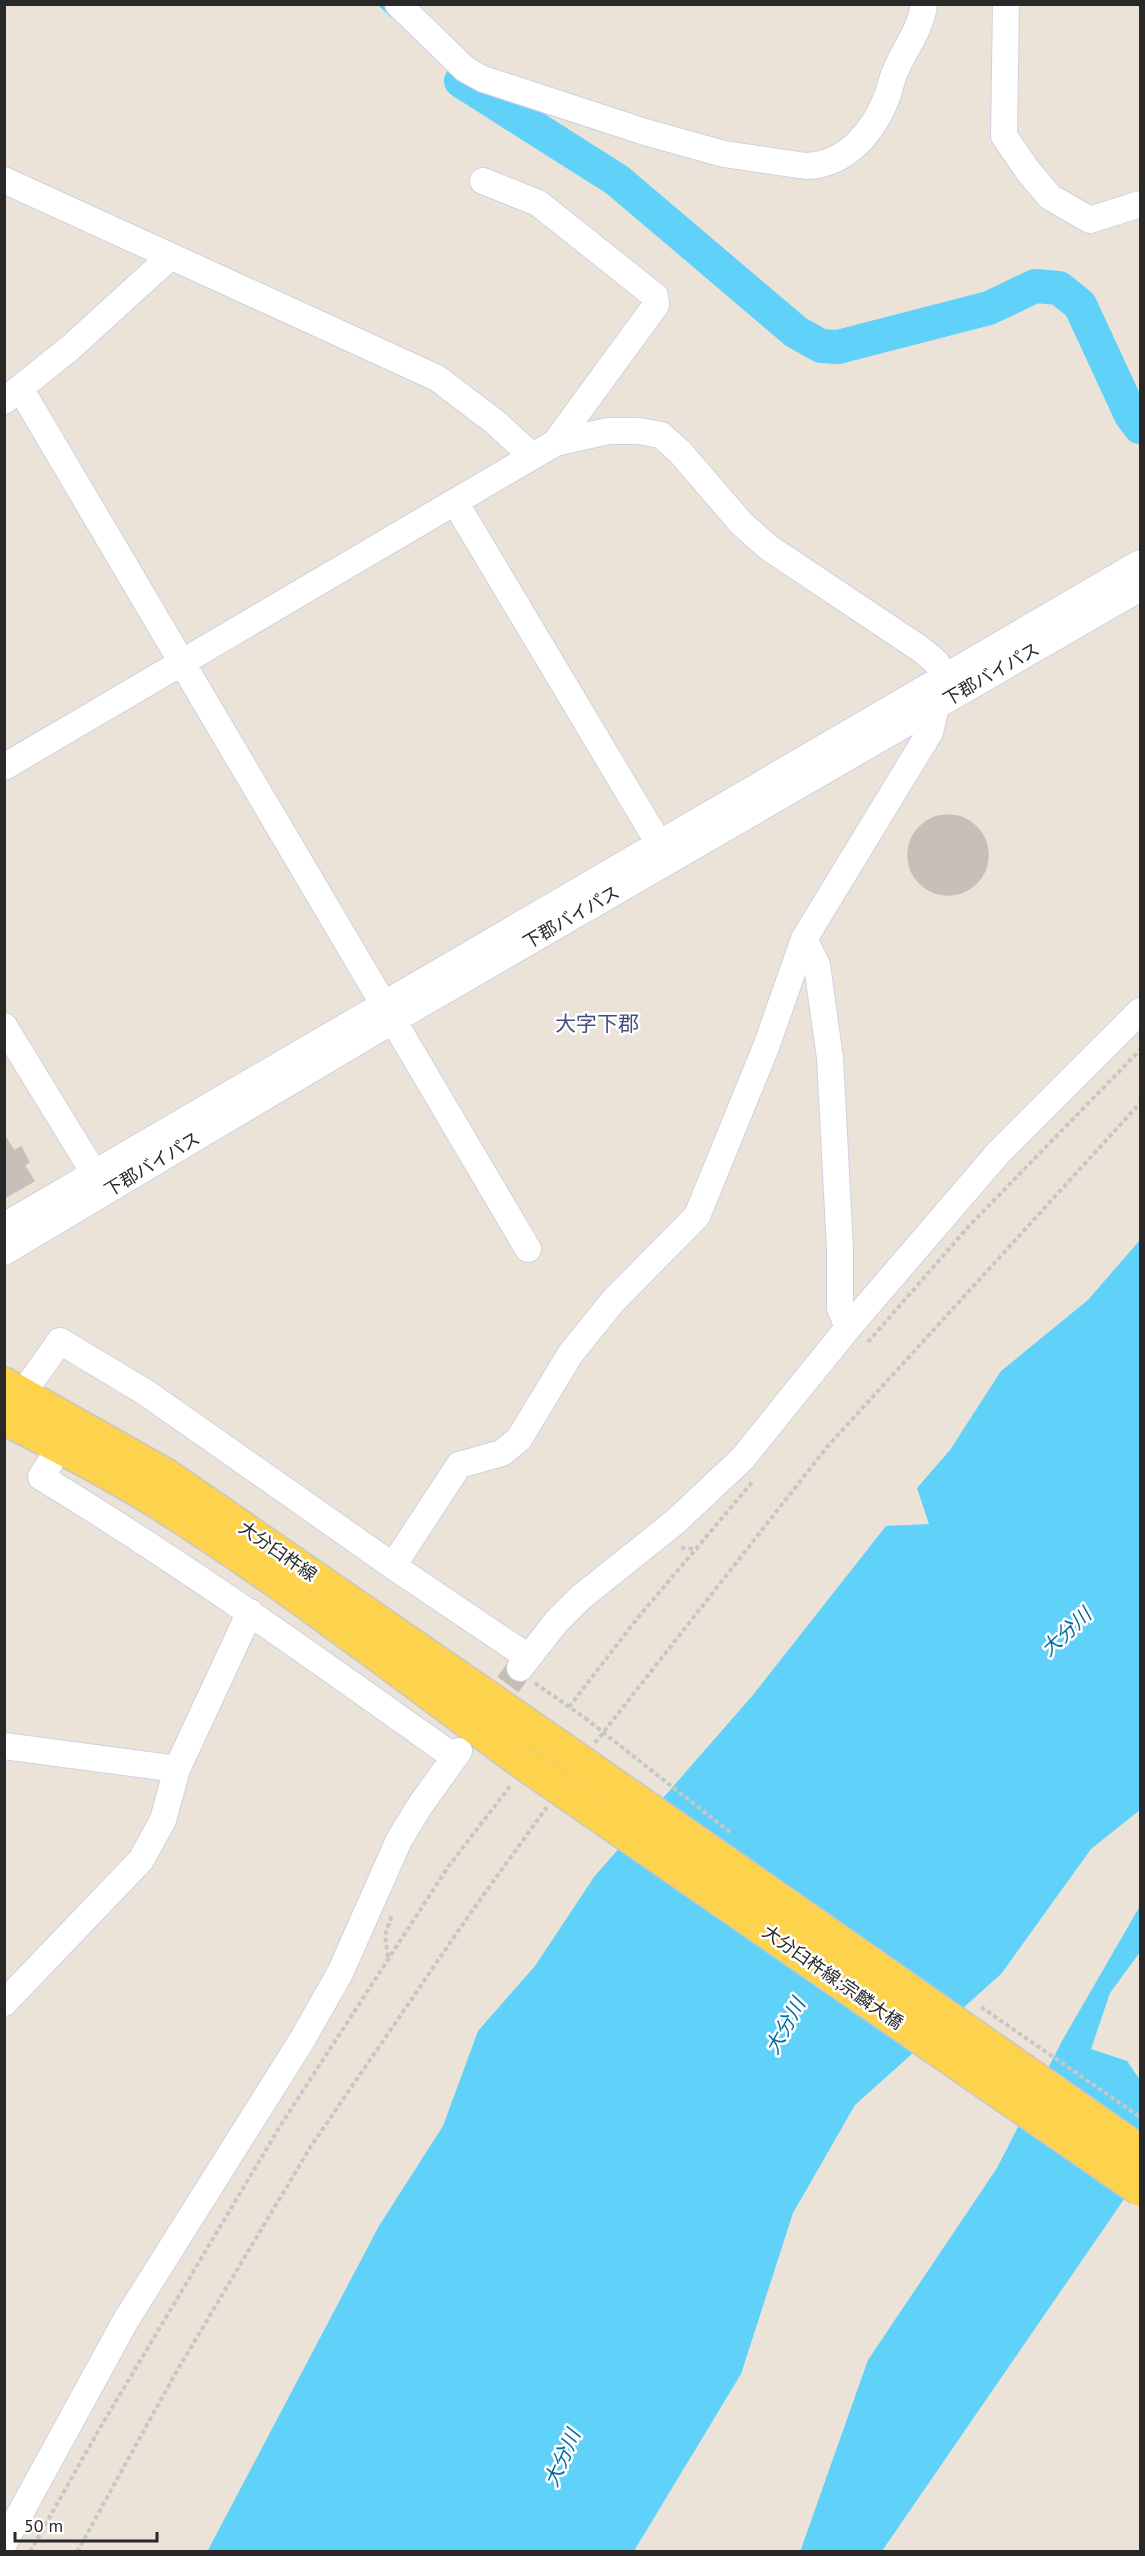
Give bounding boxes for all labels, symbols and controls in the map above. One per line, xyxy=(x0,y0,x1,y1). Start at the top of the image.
street label: 下郡バイパス xyxy=(939,637,1043,711)
street label: 下郡バイパス xyxy=(519,880,623,954)
district label: 大字下郡 xyxy=(555,1010,639,1037)
street label: 下郡バイパス xyxy=(100,1126,204,1202)
street label: 大分臼杵線 xyxy=(235,1516,321,1586)
water label: 大分川 xyxy=(1035,1601,1098,1662)
street label: 大分臼杵線;宗麟大橋 xyxy=(758,1920,908,2034)
water label: 大分川 xyxy=(759,1992,812,2059)
water label: 大分川 xyxy=(538,2423,587,2491)
scale bar xyxy=(15,2505,158,2543)
text: 50 m xyxy=(24,2514,63,2537)

